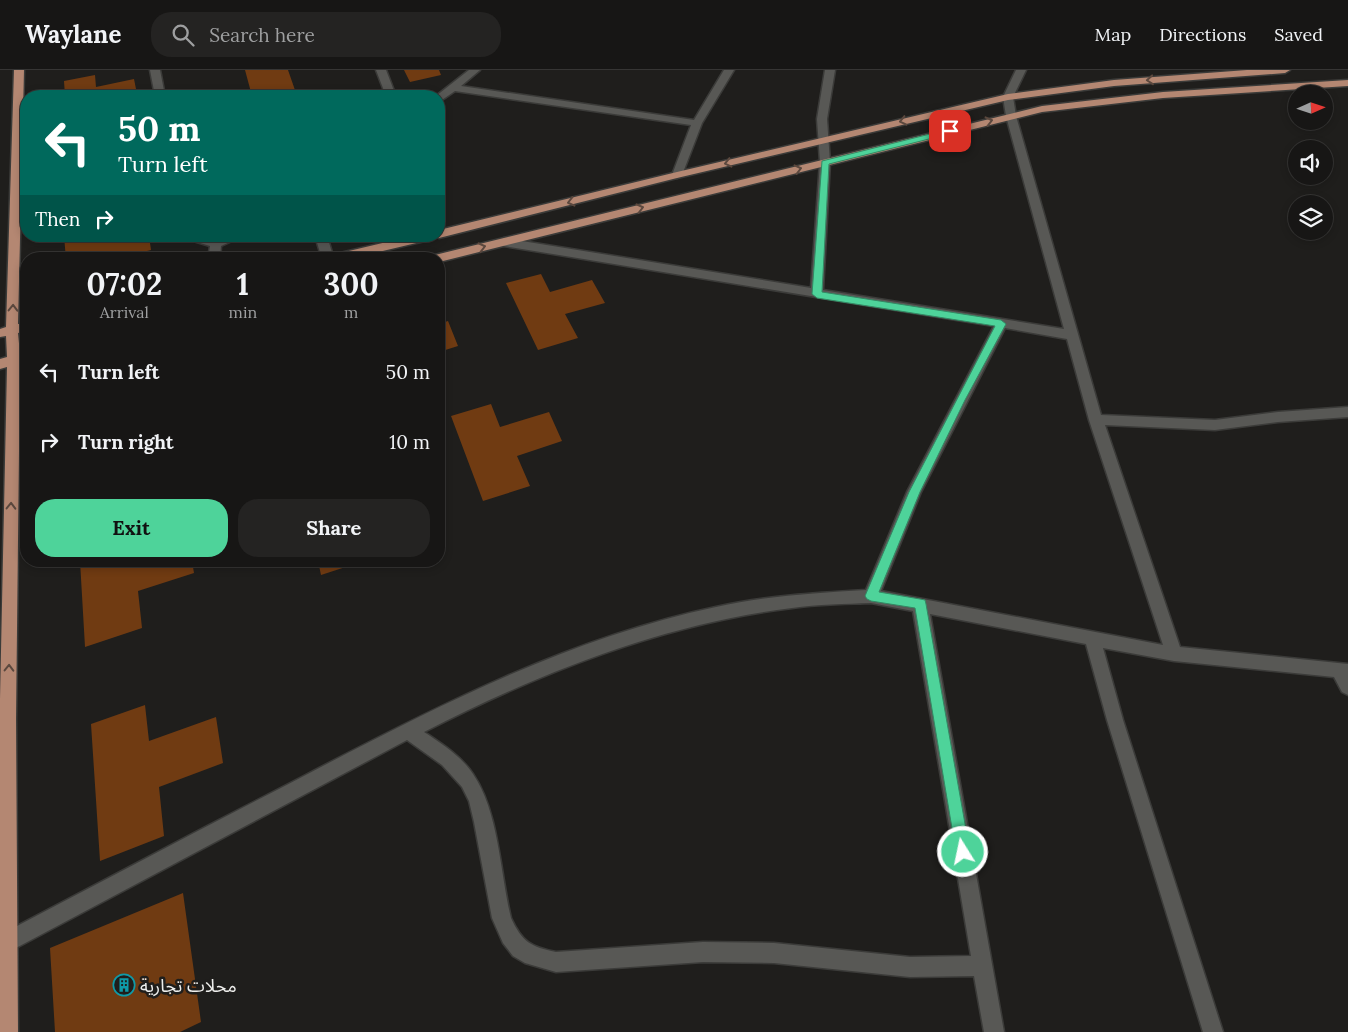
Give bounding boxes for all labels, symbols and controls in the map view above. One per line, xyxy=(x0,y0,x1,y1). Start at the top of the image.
search box xyxy=(151,12,501,57)
text: Waylane xyxy=(25,19,121,50)
icon: search xyxy=(169,21,197,49)
text: Search here xyxy=(209,23,315,47)
text: Map xyxy=(1095,23,1131,46)
text: Directions xyxy=(1159,23,1246,46)
text: Saved xyxy=(1274,23,1323,46)
one-way arrow xyxy=(1145,74,1153,85)
north arrow xyxy=(1288,85,1332,130)
map controls xyxy=(1288,85,1333,240)
text: 50 m xyxy=(118,106,201,151)
icon: left xyxy=(35,110,100,175)
pin xyxy=(929,110,971,152)
one-way arrow xyxy=(899,115,908,126)
one-way arrow xyxy=(985,116,994,127)
icon: arrive xyxy=(936,117,964,145)
button: sound xyxy=(1288,140,1333,185)
text: Turn left xyxy=(118,150,208,178)
one-way arrow xyxy=(724,157,733,168)
one-way arrow xyxy=(793,164,802,175)
button: layers xyxy=(1288,195,1333,240)
one-way arrow xyxy=(566,196,575,207)
one-way arrow xyxy=(635,203,644,214)
icon: right xyxy=(90,205,118,233)
text: Then xyxy=(35,207,80,231)
one-way arrow xyxy=(478,242,487,253)
text: 07:02 xyxy=(86,265,162,303)
text: 1 xyxy=(237,265,249,303)
text: 300 xyxy=(324,265,379,303)
text: Arrival xyxy=(100,302,149,322)
text: min xyxy=(229,302,257,322)
text: m xyxy=(344,302,358,322)
one-way arrow xyxy=(8,304,18,312)
icon: left xyxy=(35,358,63,386)
text: Turn left xyxy=(78,360,159,384)
text: 50 m xyxy=(386,360,430,384)
icon: right xyxy=(35,428,63,456)
text: Turn right xyxy=(78,430,174,454)
text: 10 m xyxy=(389,430,430,454)
button: Exit xyxy=(35,499,228,557)
button: Share xyxy=(238,499,430,557)
one-way arrow xyxy=(6,502,17,510)
one-way arrow xyxy=(4,664,14,672)
position arrow xyxy=(936,825,988,877)
building icon: محلات تجارية xyxy=(112,973,136,997)
place label: محلات تجارية xyxy=(140,974,237,997)

